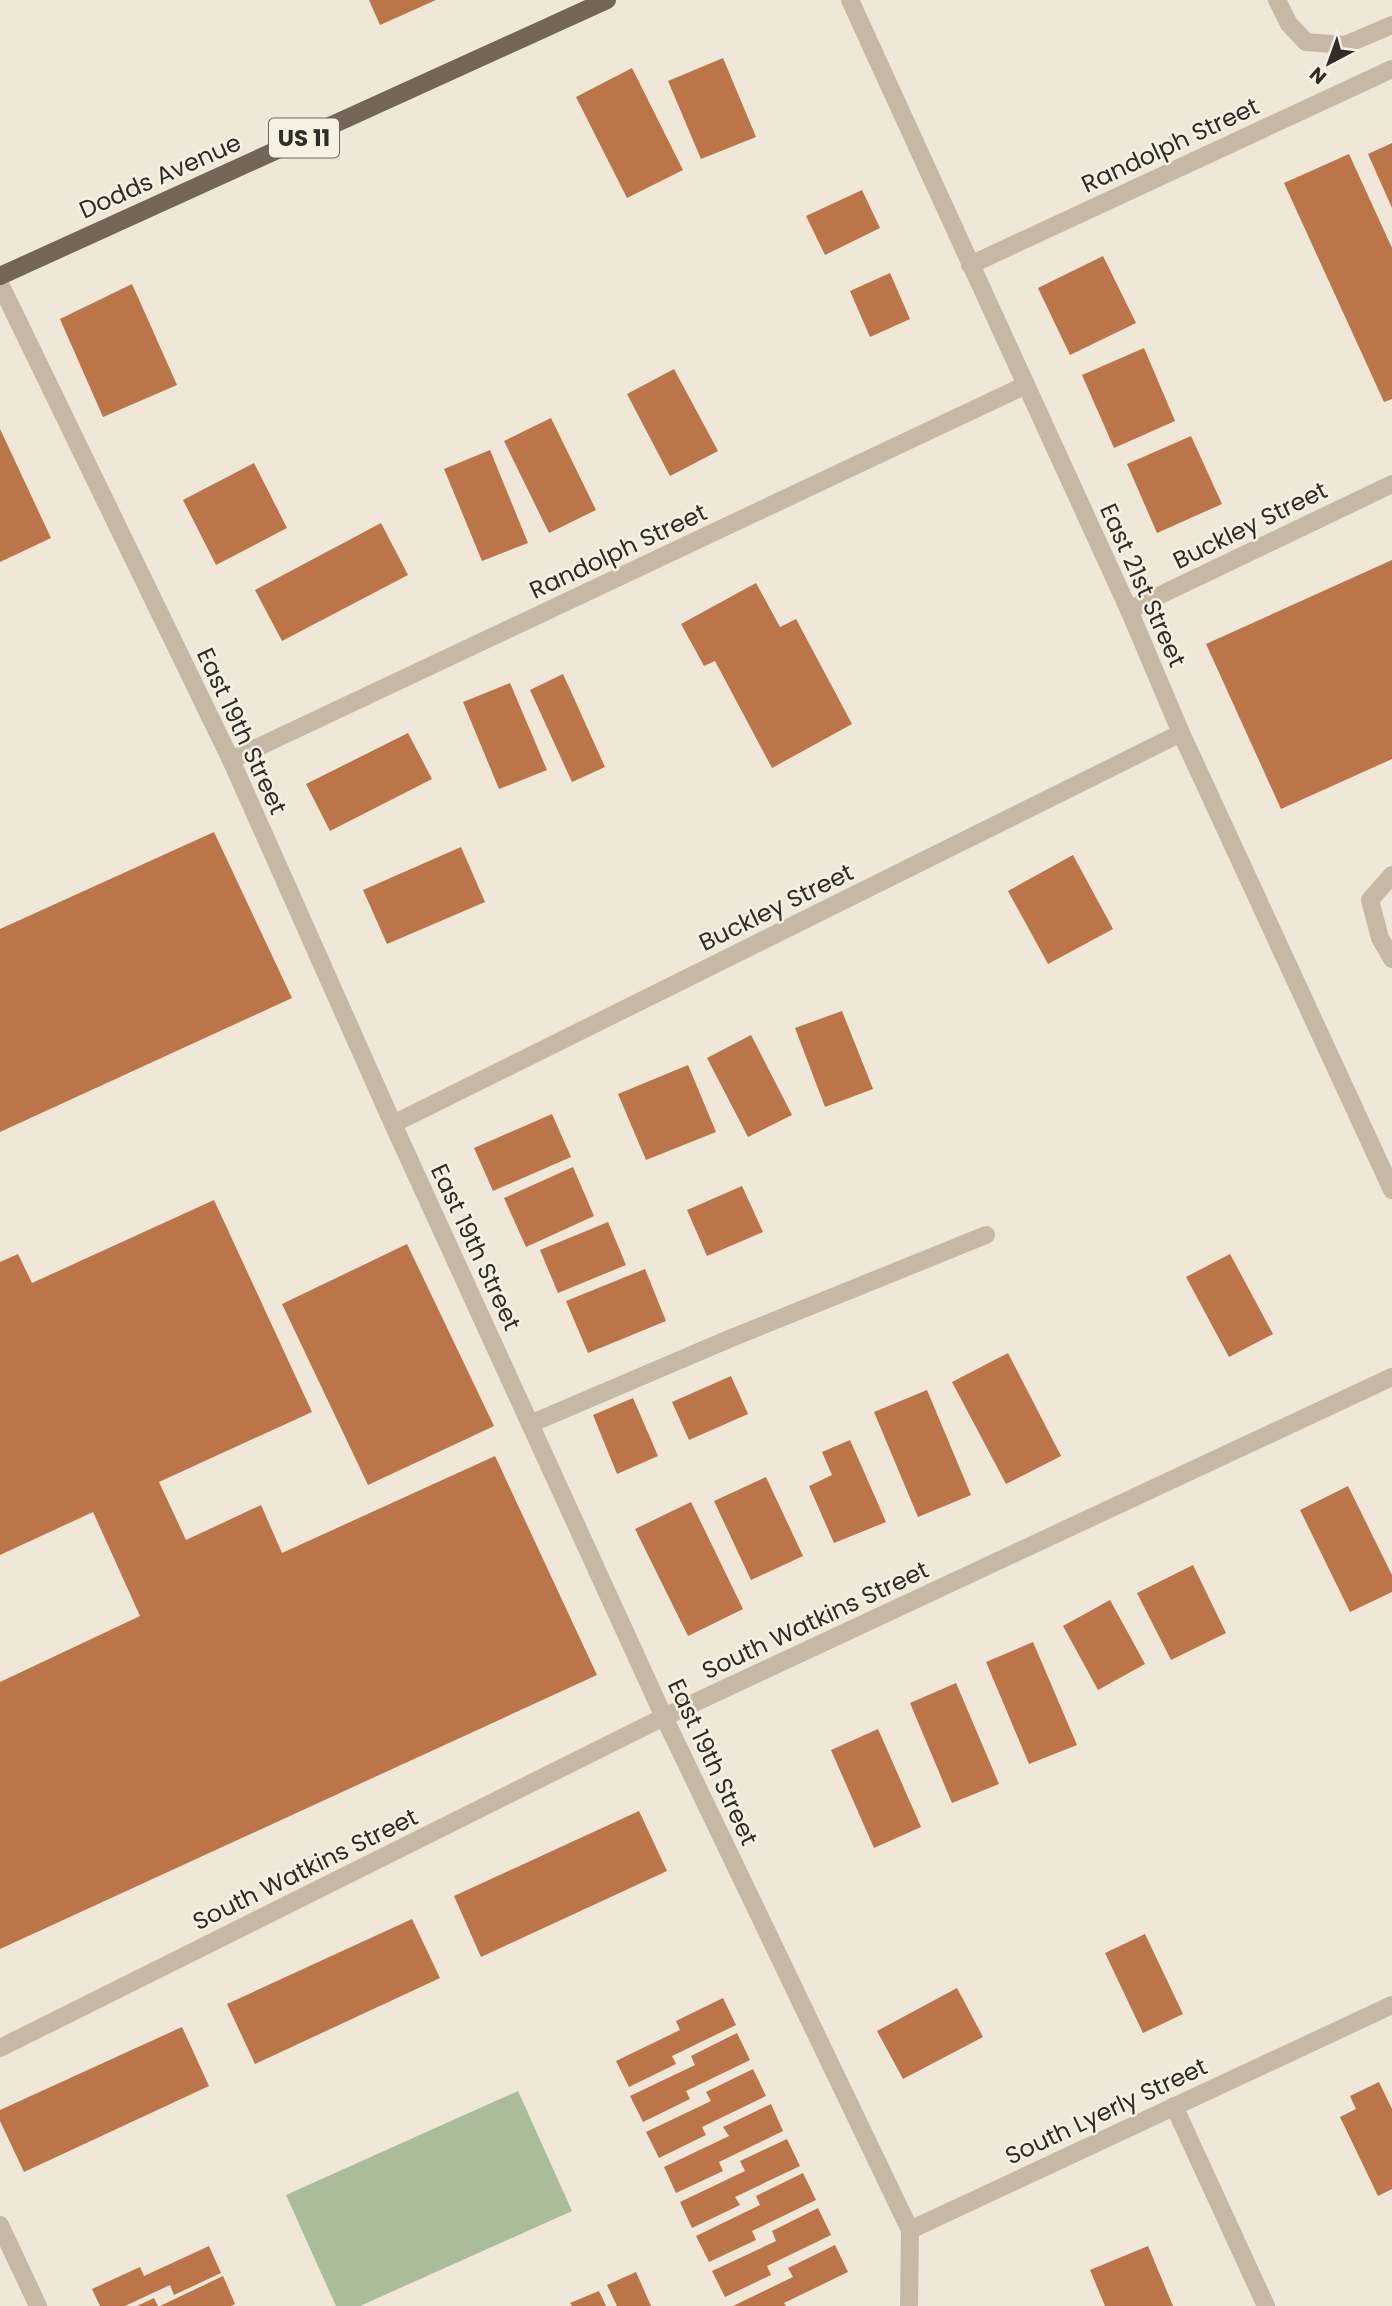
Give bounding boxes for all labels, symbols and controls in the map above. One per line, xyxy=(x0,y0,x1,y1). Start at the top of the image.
north arrow xyxy=(1294,28,1364,98)
text: N xyxy=(1304,61,1332,90)
street label: Randolph Street xyxy=(1076,89,1264,201)
road number: US 11 xyxy=(269,119,339,158)
street label: Dodds Avenue xyxy=(74,126,246,226)
street label: Buckley Street xyxy=(1167,473,1333,577)
street label: Randolph Street xyxy=(524,495,712,607)
street label: East 21st Street xyxy=(1092,498,1194,672)
street label: East 19th Street xyxy=(189,643,295,819)
street label: Buckley Street xyxy=(693,855,859,959)
street label: East 19th Street xyxy=(423,1159,529,1335)
street label: South Watkins Street xyxy=(696,1553,934,1687)
street label: East 19th Street xyxy=(660,1674,766,1850)
street label: South Watkins Street xyxy=(187,1800,423,1938)
street label: South Lyerly Street xyxy=(1000,2050,1212,2172)

